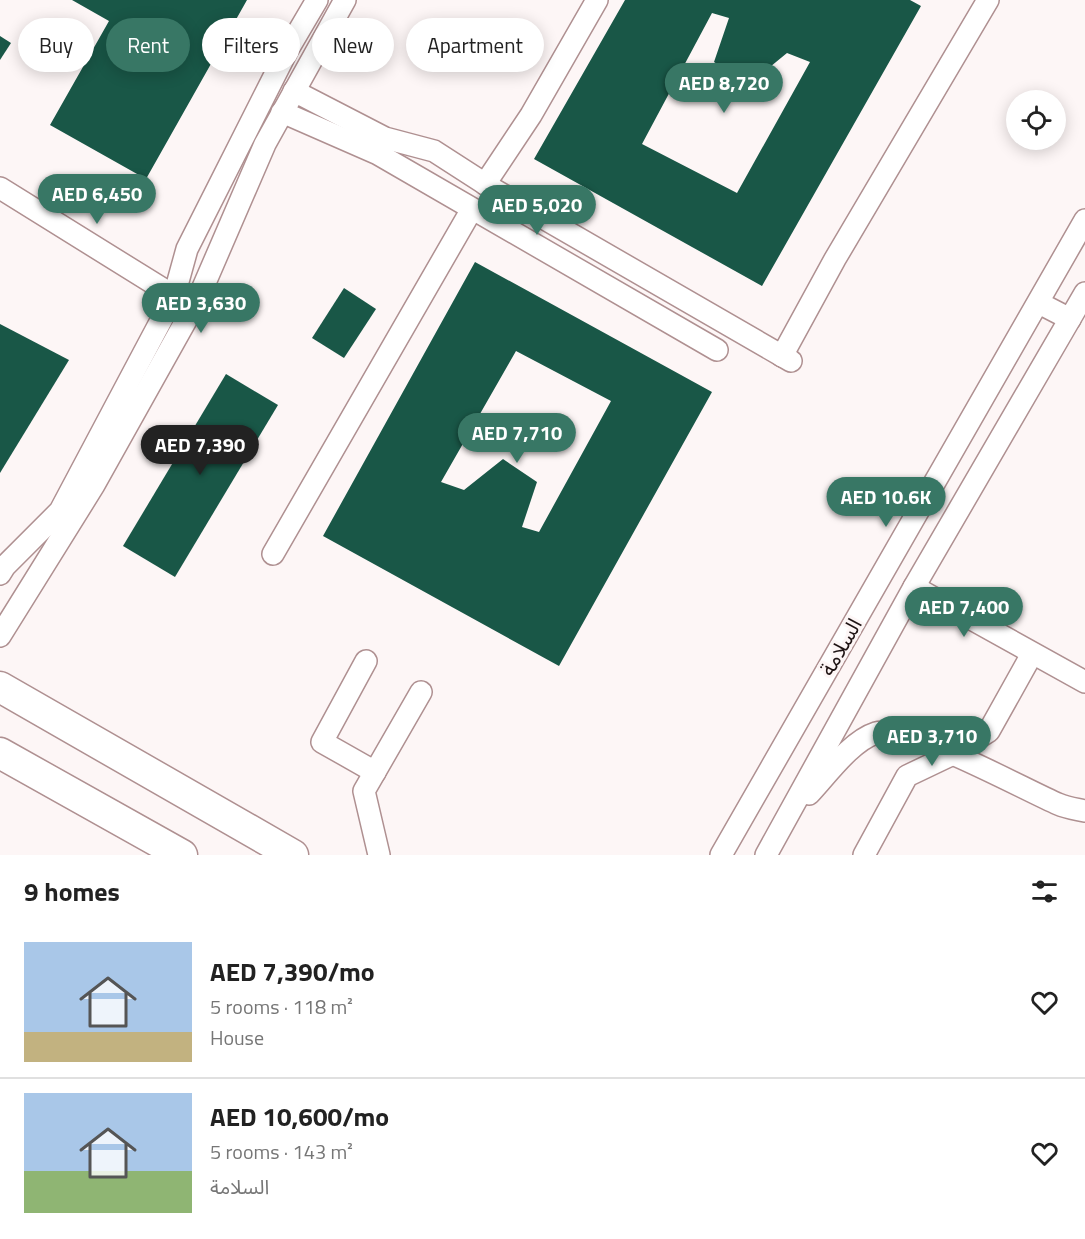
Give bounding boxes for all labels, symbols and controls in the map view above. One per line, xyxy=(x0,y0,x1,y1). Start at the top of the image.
chip: Buy xyxy=(18,18,94,72)
chip: Rent xyxy=(106,18,190,72)
chip: Filters xyxy=(202,18,300,72)
chip: New xyxy=(312,18,394,72)
chip: Apartment xyxy=(406,18,544,72)
pin: AED 8,720 xyxy=(655,63,793,114)
text: AED 8,720 xyxy=(679,67,769,98)
map controls xyxy=(1006,90,1066,150)
button: locate xyxy=(1006,90,1066,150)
pin: AED 6,450 xyxy=(28,174,166,225)
text: AED 6,450 xyxy=(52,178,142,209)
pin: AED 5,020 xyxy=(468,185,606,236)
text: AED 5,020 xyxy=(492,189,582,220)
pin: AED 3,630 xyxy=(132,283,270,334)
text: AED 3,630 xyxy=(156,287,246,318)
pin: AED 7,710 xyxy=(448,413,586,464)
text: AED 7,710 xyxy=(472,417,562,448)
pin: AED 7,390 xyxy=(131,425,269,476)
text: AED 7,390 xyxy=(155,429,245,460)
pin: AED 10.6K xyxy=(817,477,955,528)
text: AED 10.6K xyxy=(841,481,931,512)
pin: AED 7,400 xyxy=(895,587,1033,638)
text: AED 7,400 xyxy=(919,591,1009,622)
street label: السلامة xyxy=(811,612,870,681)
pin: AED 3,710 xyxy=(863,716,1001,767)
text: AED 3,710 xyxy=(887,720,977,751)
text: 9 homes xyxy=(24,872,120,911)
icon: filters xyxy=(1028,875,1061,908)
text: AED 7,390/mo xyxy=(210,952,375,991)
icon: home xyxy=(72,966,144,1038)
icon: heart xyxy=(1028,986,1061,1019)
text: 5 rooms · 118 m² xyxy=(210,991,353,1022)
text: House xyxy=(210,1022,264,1053)
text: AED 10,600/mo xyxy=(210,1097,389,1136)
icon: home xyxy=(72,1117,144,1189)
text: 5 rooms · 143 m² xyxy=(210,1136,353,1167)
icon: heart xyxy=(1028,1137,1061,1170)
text: السلامة xyxy=(210,1171,269,1202)

